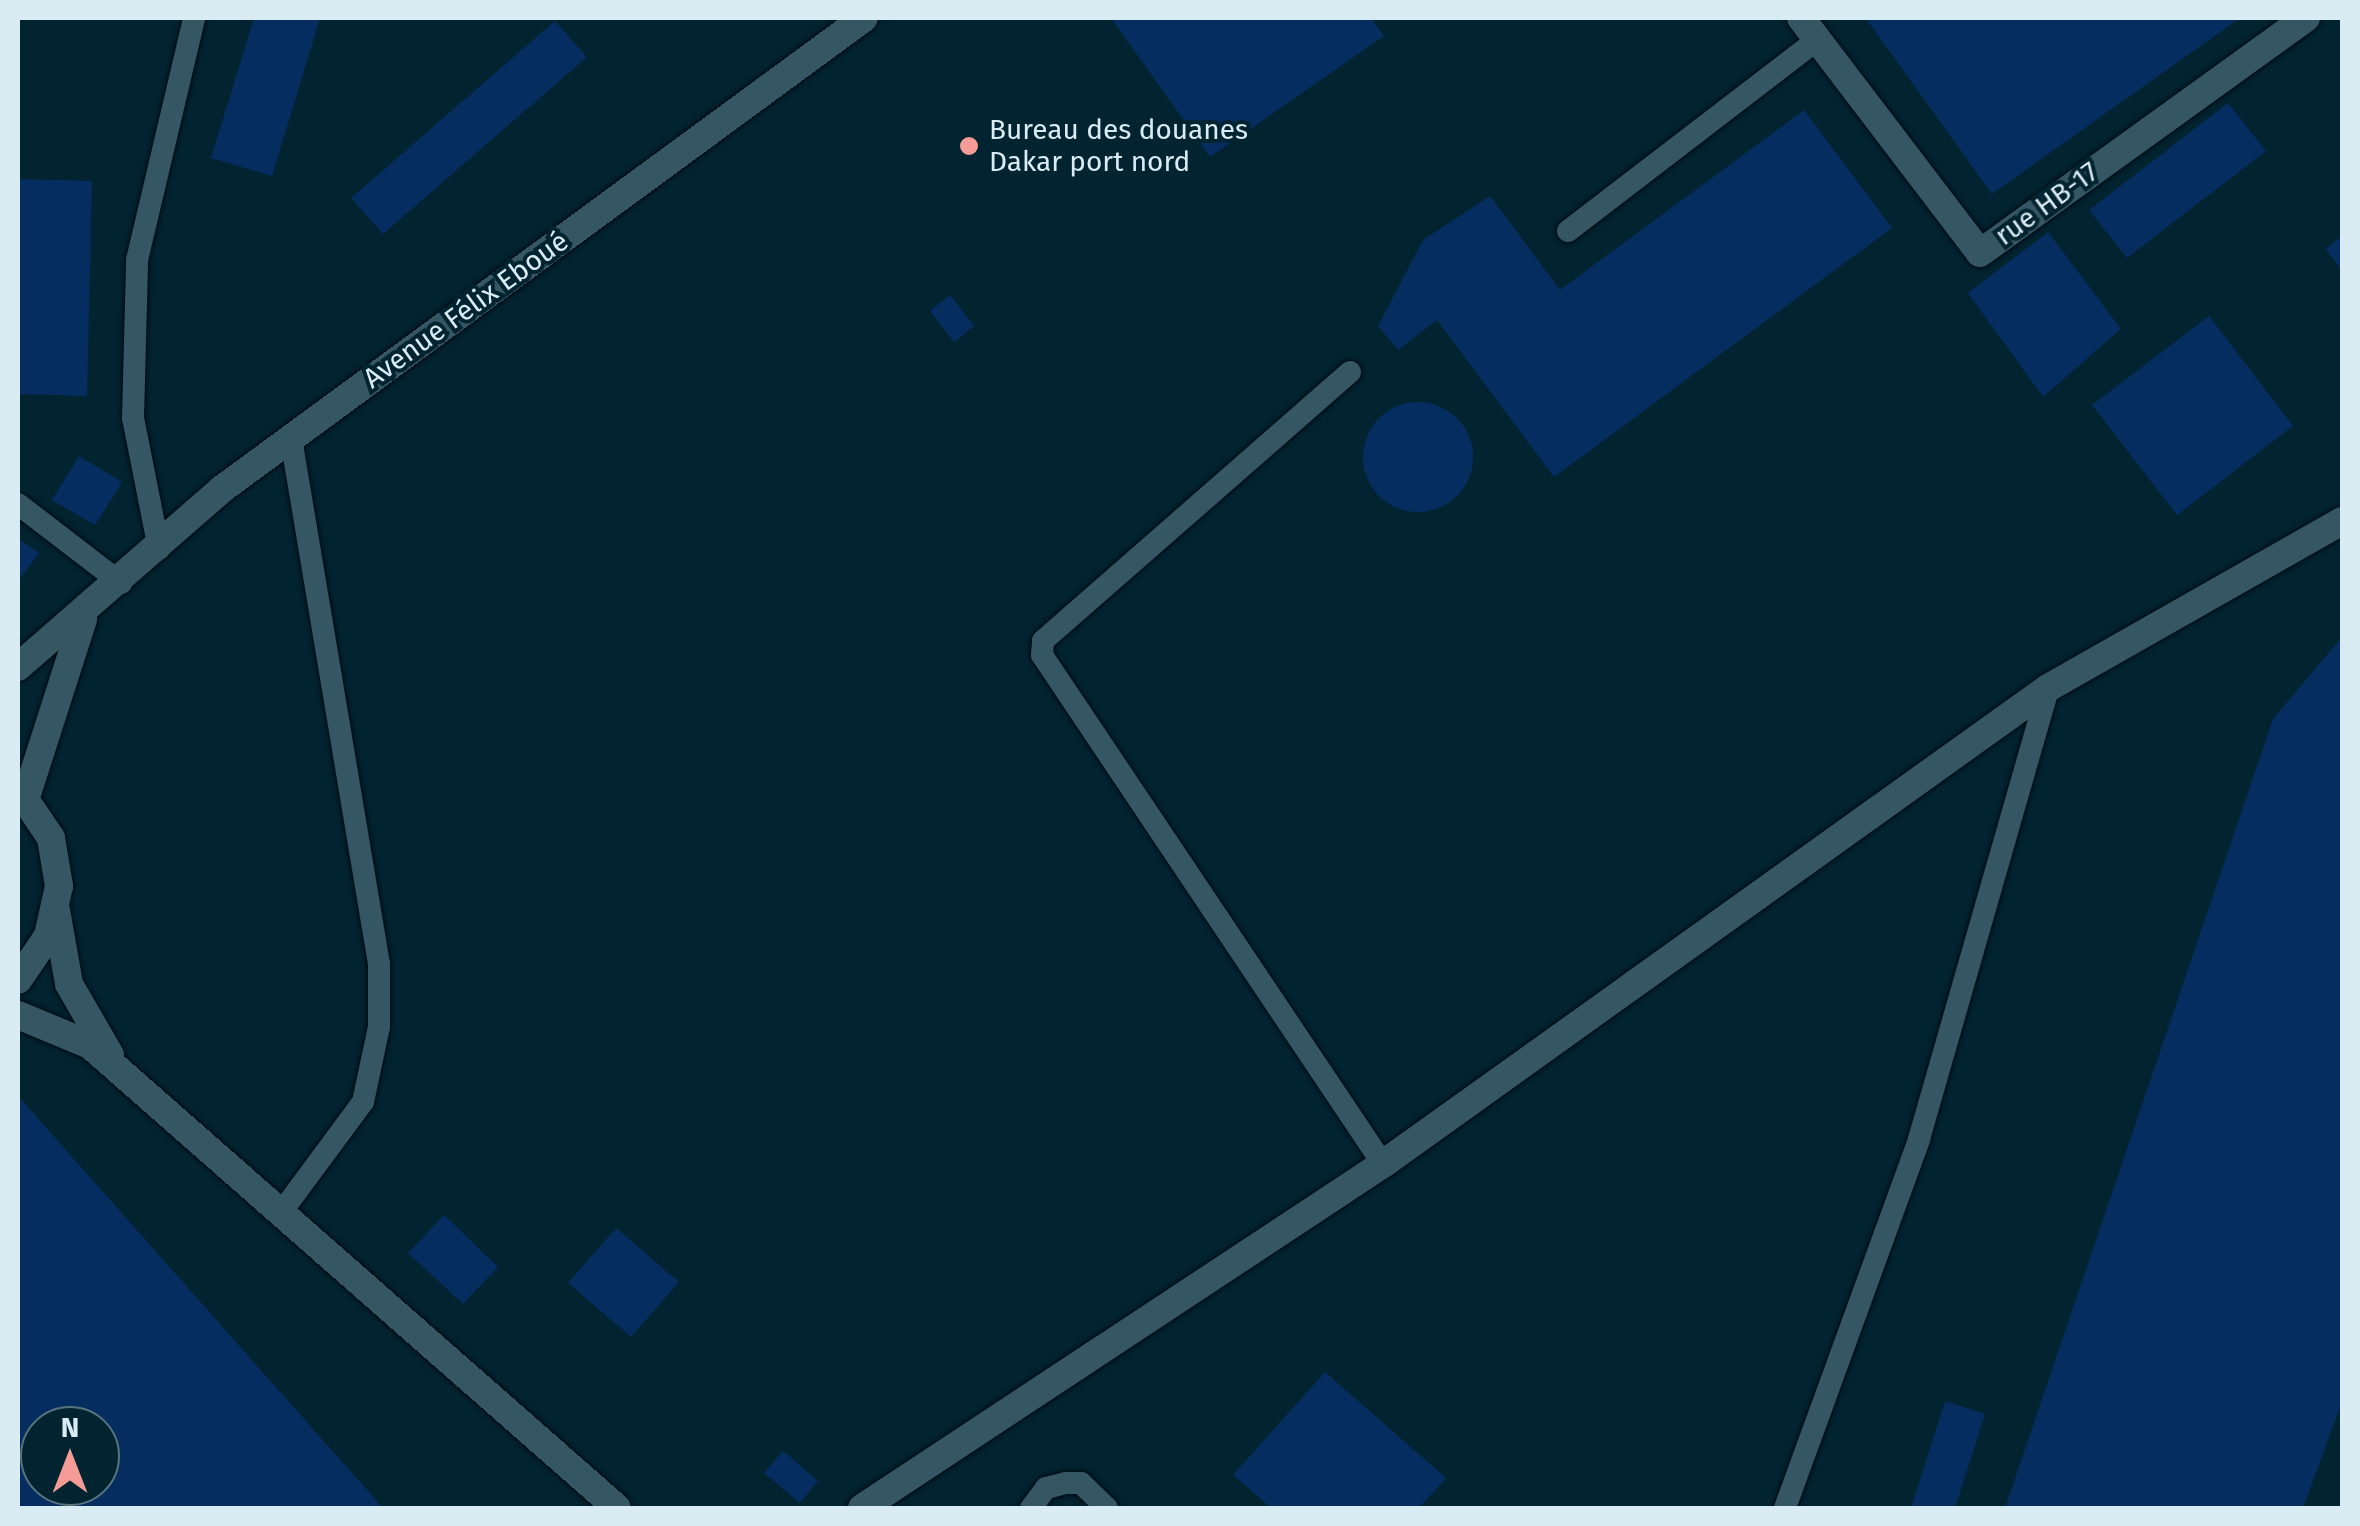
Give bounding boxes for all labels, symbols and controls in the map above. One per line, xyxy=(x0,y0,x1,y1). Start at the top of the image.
place label: Bureau des douanes Dakar port nord xyxy=(989,113,1248,179)
marker: Bureau des douanes Dakar port nord xyxy=(958,135,980,157)
street label: rue HB-17 xyxy=(1989,155,2105,253)
street label: Avenue Félix Eboué xyxy=(357,224,575,396)
north arrow xyxy=(20,1406,120,1506)
text: N xyxy=(61,1411,79,1444)

